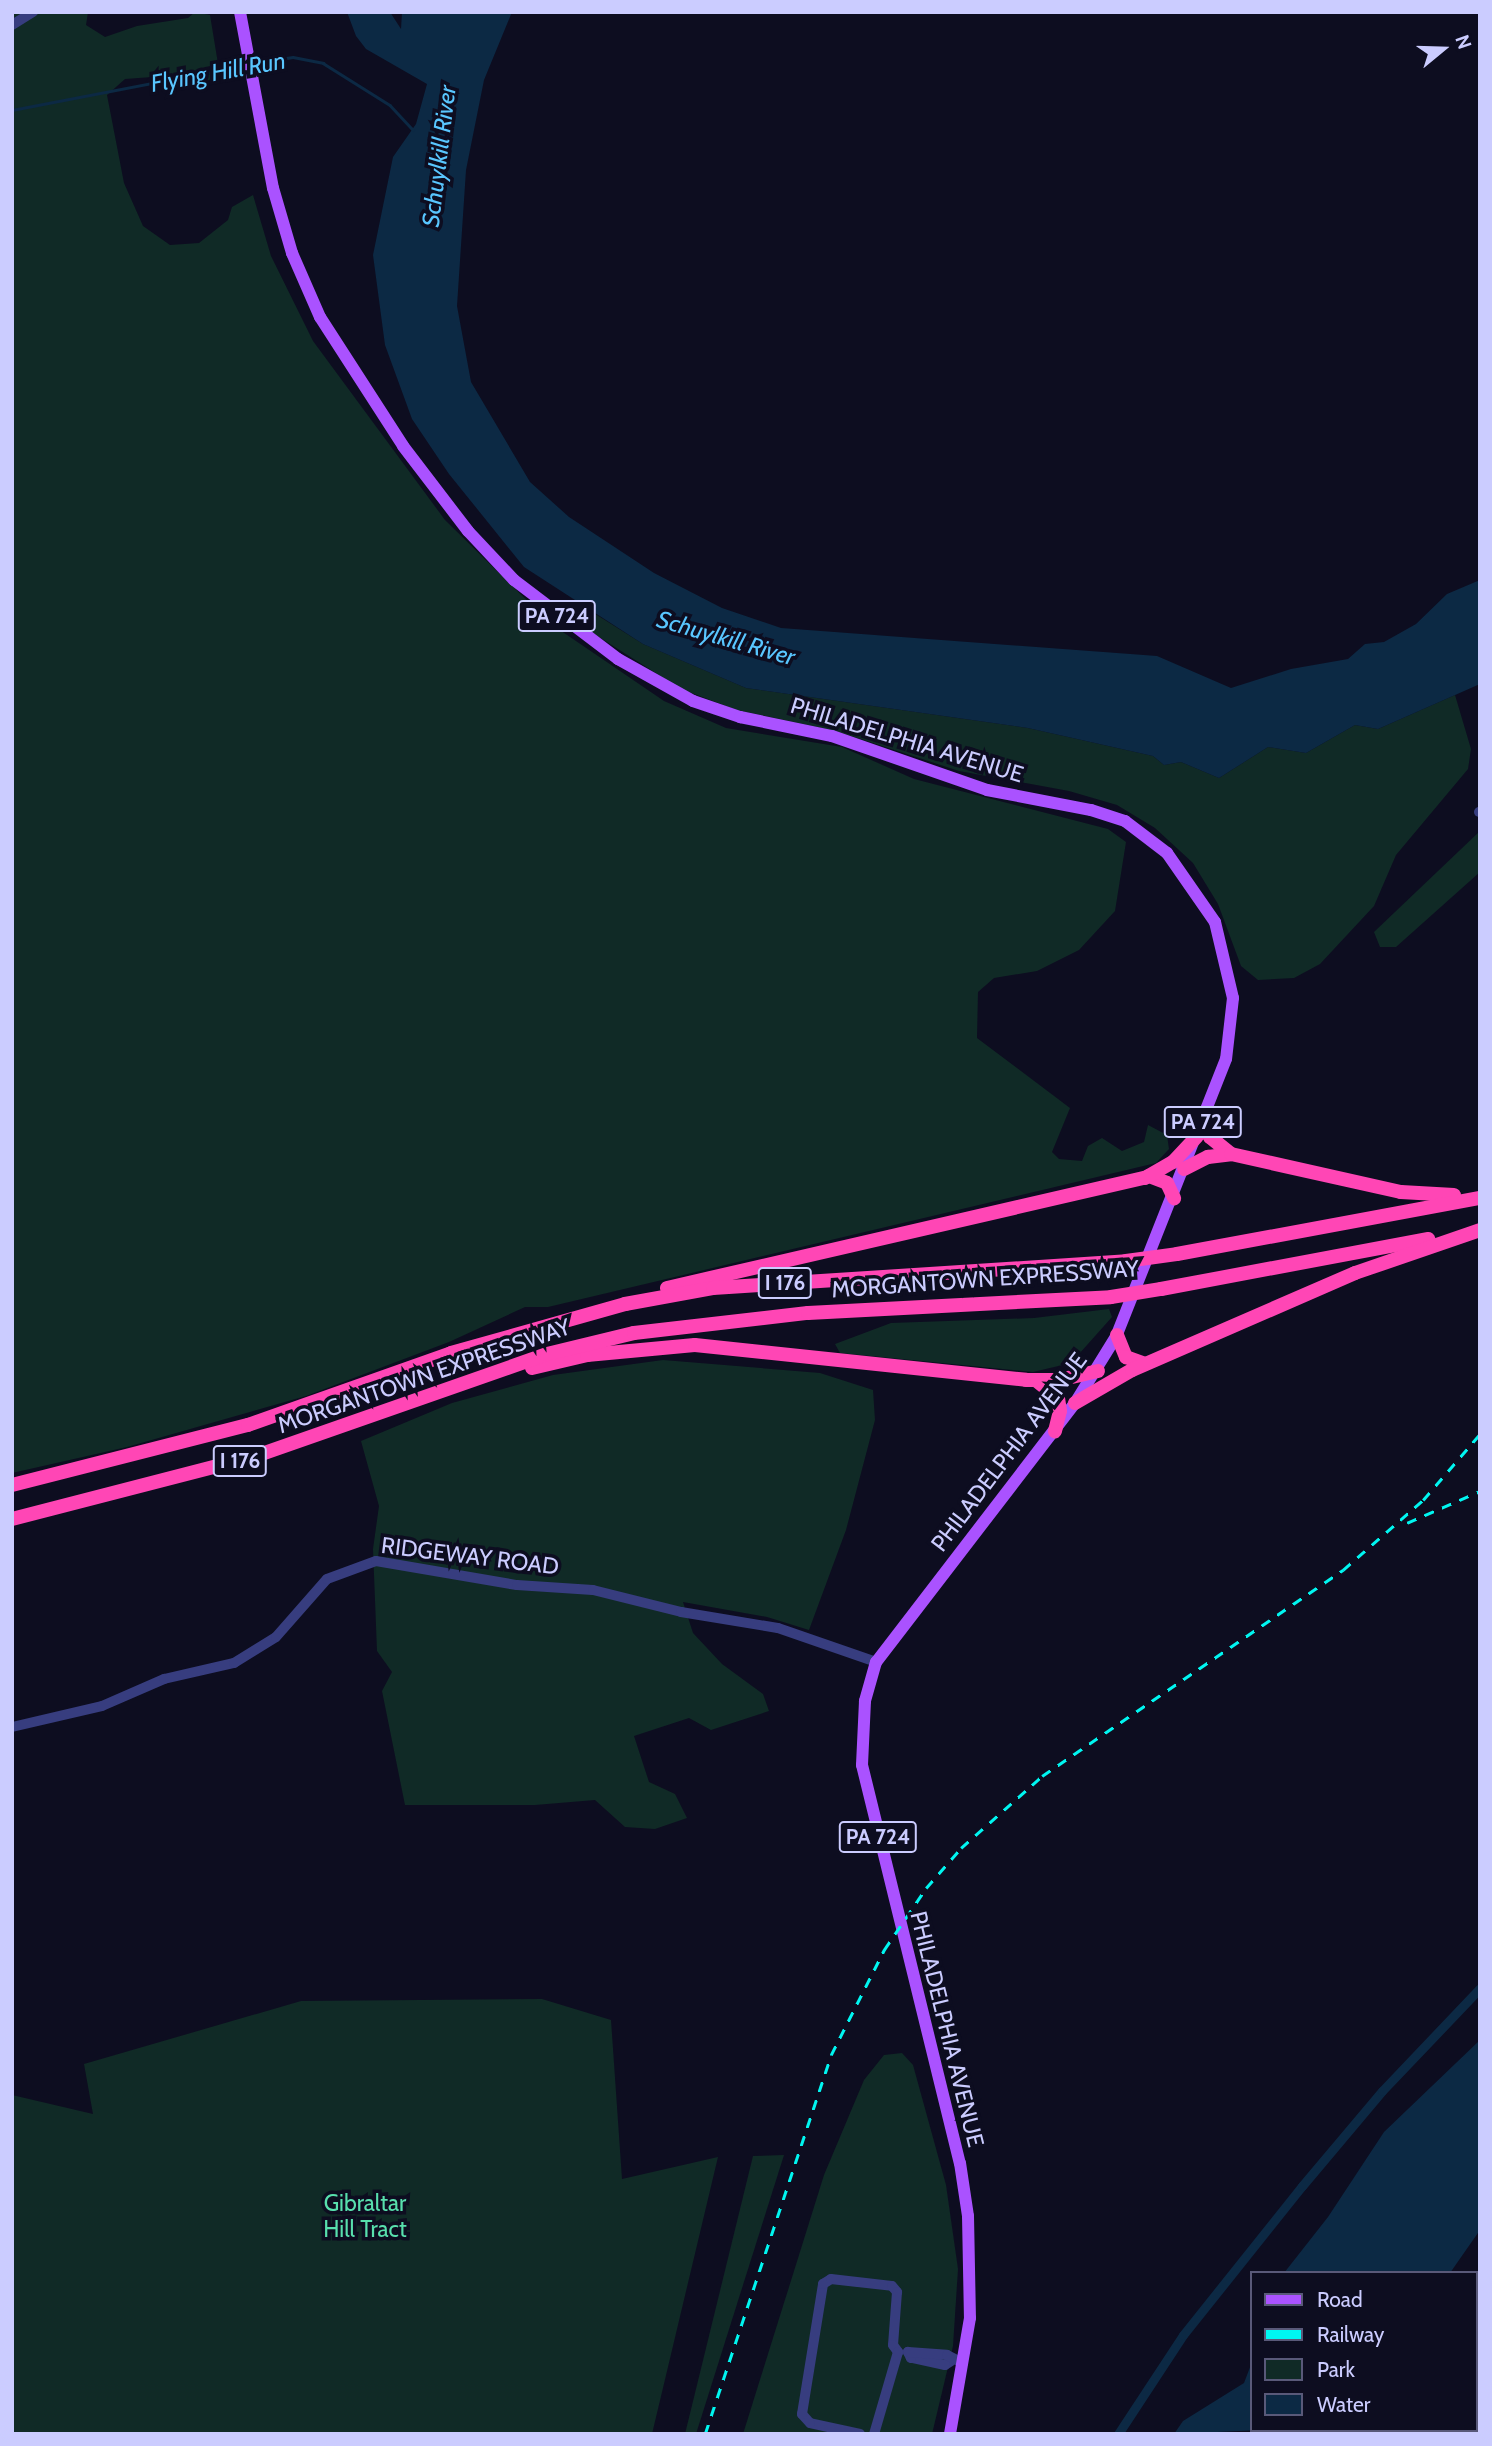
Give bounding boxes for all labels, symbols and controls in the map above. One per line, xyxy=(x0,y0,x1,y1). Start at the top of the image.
north arrow xyxy=(1408,14,1478,84)
text: N xyxy=(1450,32,1476,52)
water label: Flying Hill Run xyxy=(148,46,288,98)
water label: Schuylkill River xyxy=(416,84,462,228)
road number: PA 724 xyxy=(517,598,597,634)
water label: Schuylkill River xyxy=(654,605,798,671)
street label: PHILADELPHIA AVENUE xyxy=(787,691,1027,789)
road number: PA 724 xyxy=(1163,1104,1243,1140)
street label: MORGANTOWN EXPRESSWAY xyxy=(830,1254,1140,1304)
road number: I 176 xyxy=(757,1266,813,1300)
street label: MORGANTOWN EXPRESSWAY xyxy=(274,1313,574,1439)
street label: PHILADELPHIA AVENUE xyxy=(925,1347,1093,1557)
road number: I 176 xyxy=(212,1444,268,1478)
street label: RIDGEWAY ROAD xyxy=(380,1531,560,1581)
road number: PA 724 xyxy=(838,1820,918,1854)
street label: PHILADELPHIA AVENUE xyxy=(904,1908,990,2150)
park label: Gibraltar Hill Tract xyxy=(323,2189,407,2243)
legend xyxy=(1250,2271,1478,2432)
text: Road xyxy=(1317,2287,1363,2312)
text: Railway xyxy=(1317,2322,1384,2347)
text: Park xyxy=(1317,2357,1355,2382)
text: Water xyxy=(1317,2392,1370,2417)

